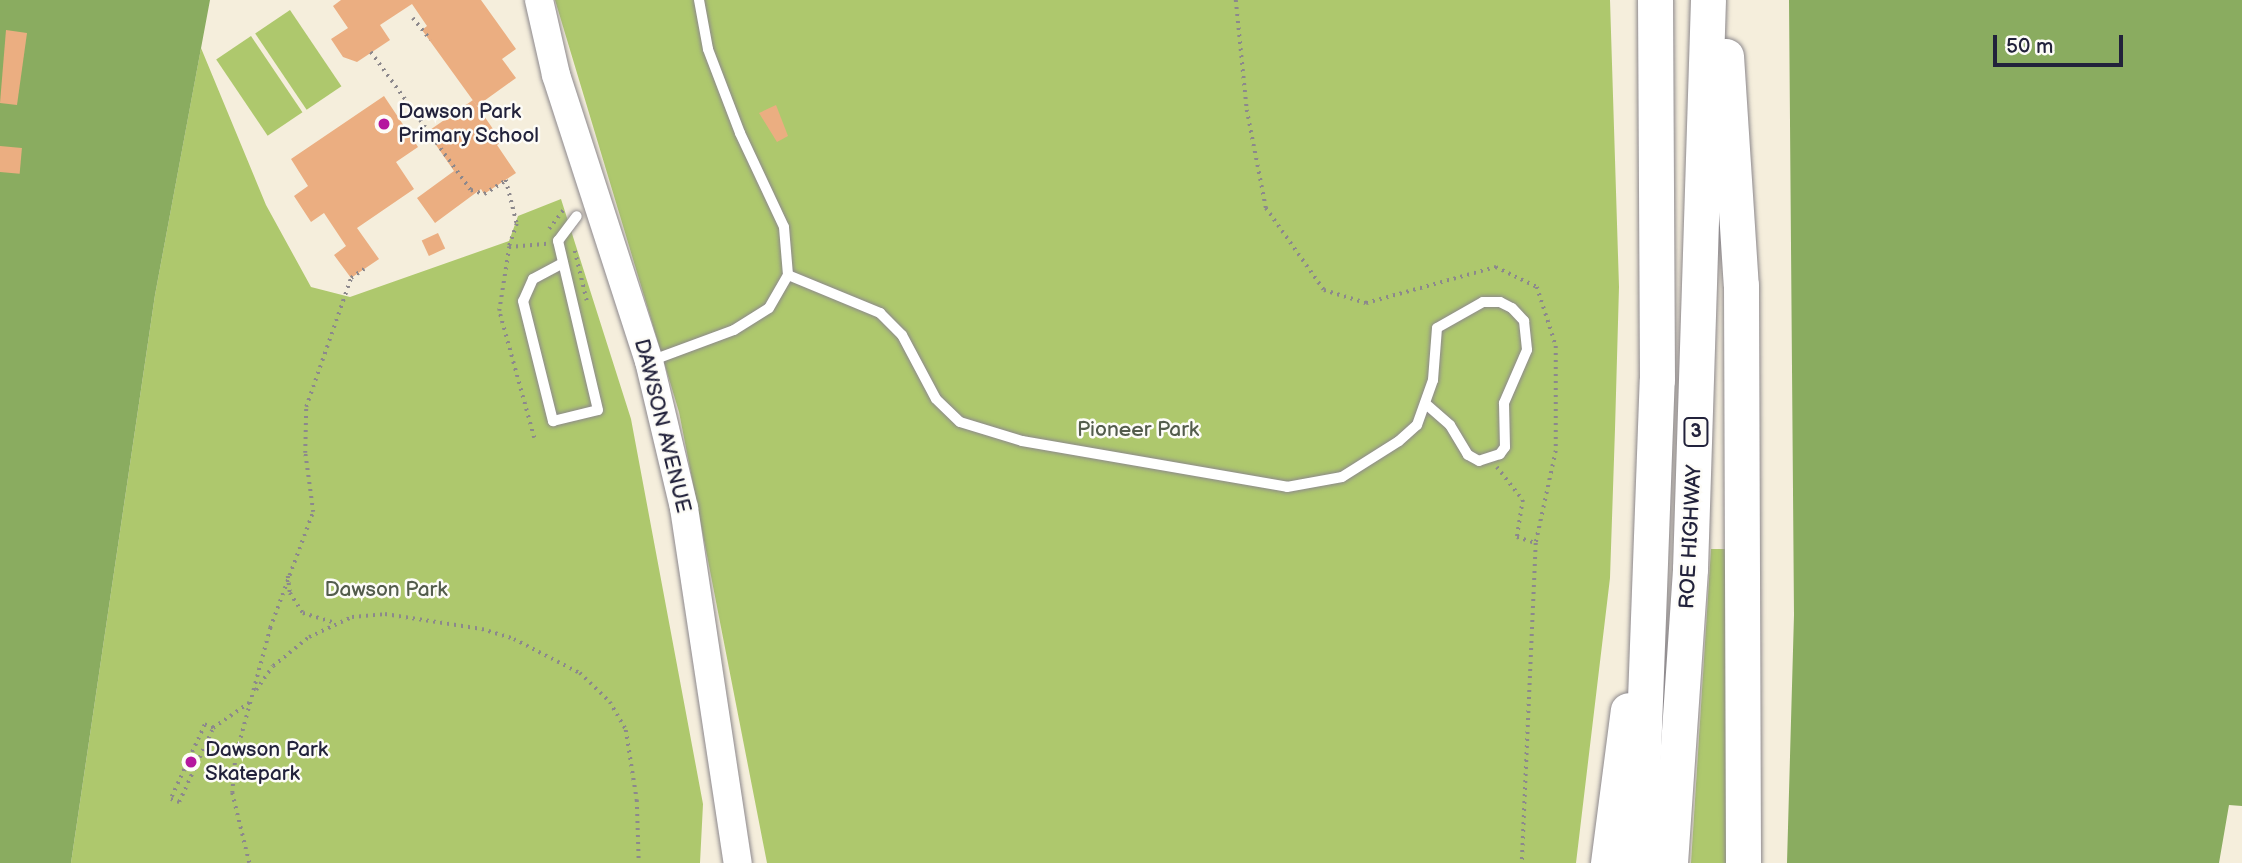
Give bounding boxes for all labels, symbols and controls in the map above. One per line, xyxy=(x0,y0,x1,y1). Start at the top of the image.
scale bar xyxy=(1997,21,2126,65)
text: 50 m xyxy=(2006,34,2053,59)
place label: Dawson Park Primary School xyxy=(398,99,541,149)
marker: Dawson Park Primary School xyxy=(376,116,392,132)
street label: DAWSON AVENUE xyxy=(628,336,696,516)
road number: 3 xyxy=(1682,416,1710,448)
park label: Pioneer Park xyxy=(1077,417,1199,443)
street label: ROE HIGHWAY xyxy=(1675,464,1707,610)
park label: Dawson Park xyxy=(325,577,447,603)
place label: Dawson Park Skatepark xyxy=(205,737,328,787)
marker: Dawson Park Skatepark xyxy=(183,754,199,770)

